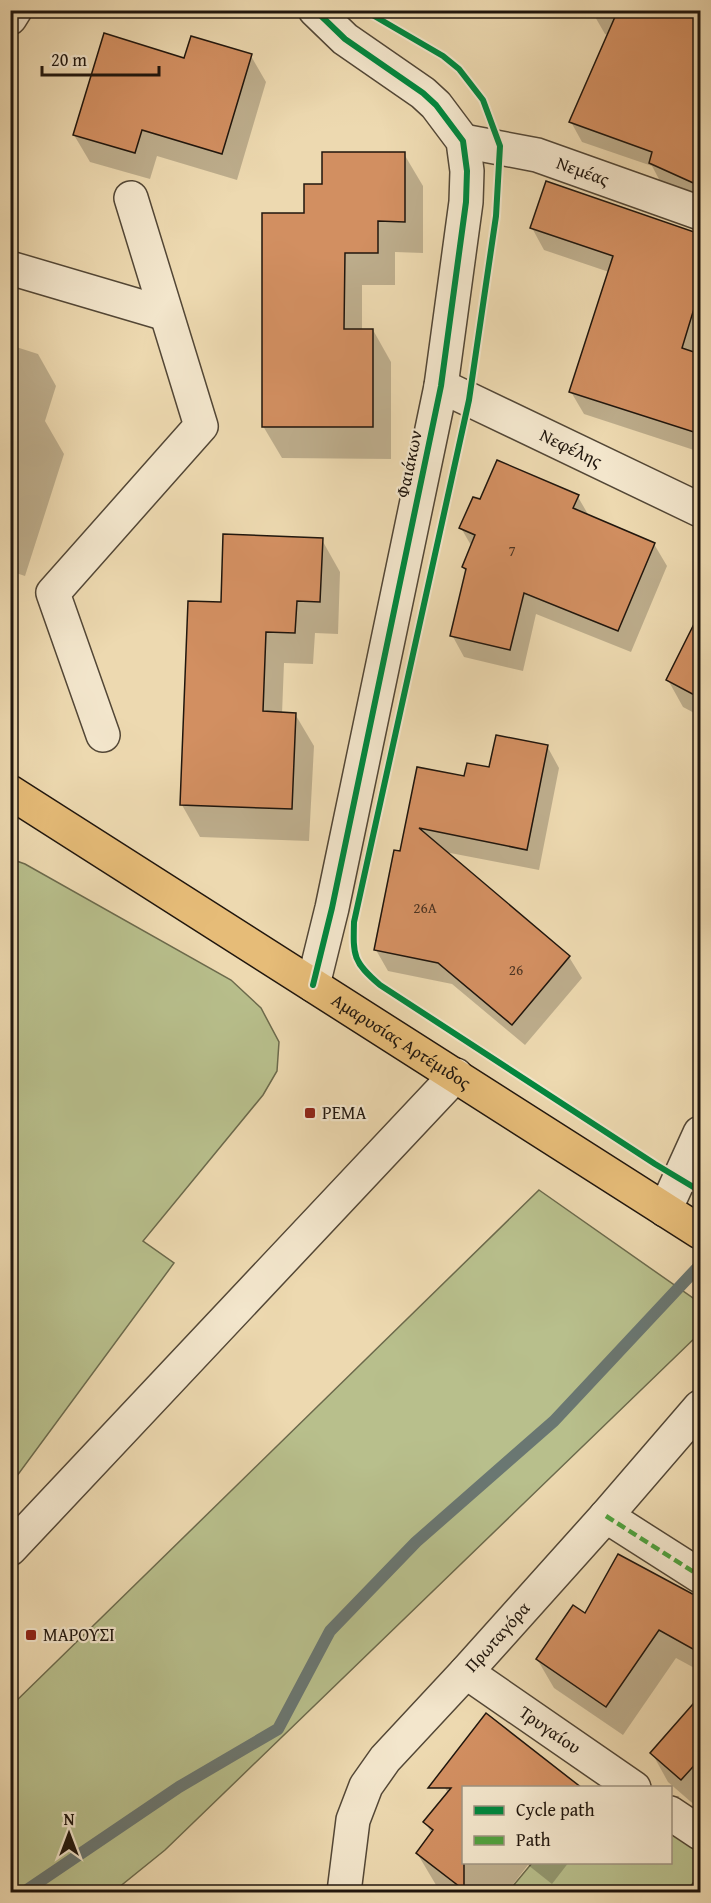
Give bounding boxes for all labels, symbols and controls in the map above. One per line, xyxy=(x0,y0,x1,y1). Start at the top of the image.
scale bar xyxy=(42,39,159,77)
text: 20 m xyxy=(51,46,87,73)
street label: Νεμέας xyxy=(553,149,614,193)
street label: Νεφέλης xyxy=(536,421,607,474)
street label: Φαιάκων xyxy=(388,428,429,500)
house number: 7 xyxy=(508,540,516,561)
house number: 26Α xyxy=(413,897,437,918)
house number: 26 xyxy=(509,959,523,980)
street label: Αμαρυσίας Αρτέμιδος xyxy=(326,986,477,1096)
place label: ΡΕΜΑ xyxy=(322,1099,367,1126)
marker: ΡΕΜΑ xyxy=(303,1106,317,1120)
street label: Πρωταγόρα xyxy=(458,1595,536,1678)
place label: ΜΑΡΟΥΣΙ xyxy=(43,1621,115,1648)
marker: ΜΑΡΟΥΣΙ xyxy=(24,1628,38,1642)
street label: Τρυγαίου xyxy=(514,1699,587,1760)
legend xyxy=(462,1786,672,1864)
text: Cycle path xyxy=(516,1796,595,1823)
north arrow xyxy=(39,1804,99,1864)
text: N xyxy=(64,1807,75,1831)
text: Path xyxy=(516,1826,551,1853)

